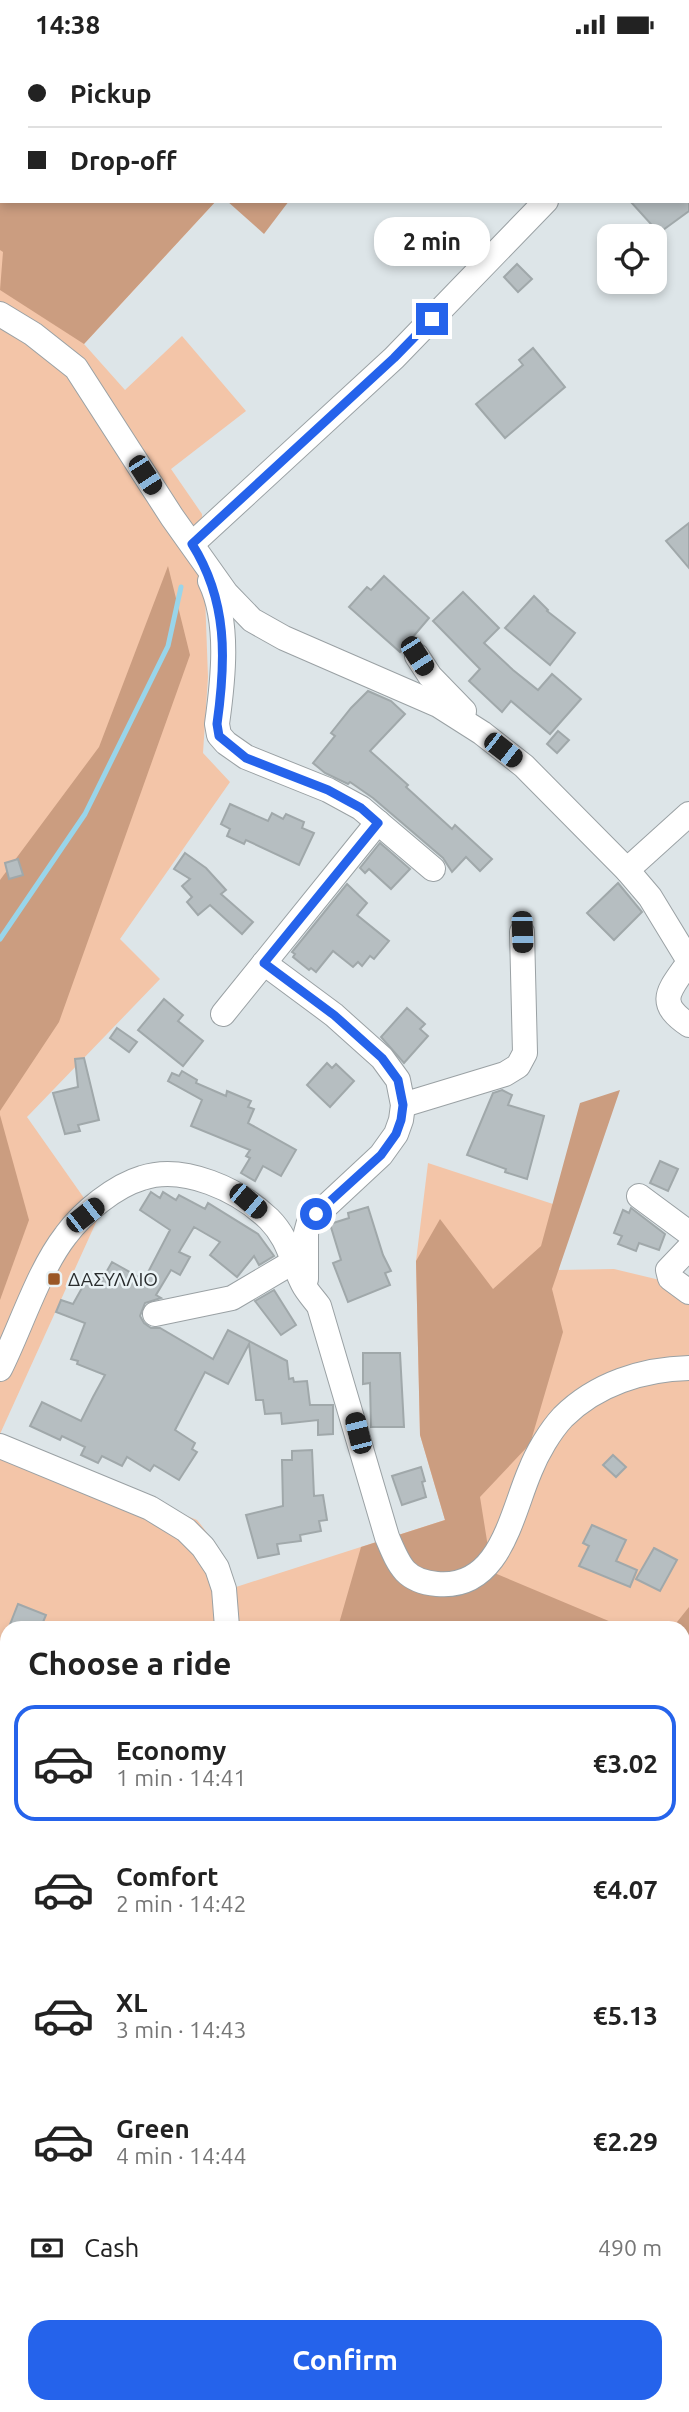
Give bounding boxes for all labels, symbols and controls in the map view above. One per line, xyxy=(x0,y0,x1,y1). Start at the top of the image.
text: 14:38 xyxy=(35,10,100,39)
text: Pickup xyxy=(70,79,152,108)
text: Drop-off xyxy=(70,146,177,175)
callout: 2 min xyxy=(374,217,490,267)
map controls xyxy=(597,224,667,294)
button: locate xyxy=(597,224,667,294)
text: 2 min xyxy=(403,229,461,254)
route end xyxy=(416,303,448,335)
car xyxy=(125,452,166,498)
car xyxy=(397,633,438,679)
car xyxy=(480,729,527,771)
car xyxy=(511,911,534,953)
car xyxy=(226,1179,271,1223)
car xyxy=(62,1194,109,1236)
route start xyxy=(300,1198,332,1230)
place label: ΔΑΣΥΛΛΙΟ xyxy=(68,1268,158,1290)
marker: ΔΑΣΥΛΛΙΟ xyxy=(46,1271,62,1287)
car xyxy=(343,1410,374,1456)
text: Choose a ride xyxy=(28,1645,231,1681)
icon: car xyxy=(32,1732,95,1795)
text: Economy xyxy=(116,1736,226,1765)
text: €3.02 xyxy=(593,1749,658,1778)
text: 1 min · 14:41 xyxy=(116,1765,247,1790)
icon: car xyxy=(32,1858,95,1921)
text: Comfort xyxy=(116,1862,219,1891)
text: €4.07 xyxy=(593,1875,658,1904)
text: 2 min · 14:42 xyxy=(116,1891,247,1916)
icon: car xyxy=(32,1984,95,2047)
text: XL xyxy=(116,1988,147,2017)
text: €5.13 xyxy=(593,2001,658,2030)
text: 3 min · 14:43 xyxy=(116,2017,247,2042)
icon: car xyxy=(32,2110,95,2173)
text: Green xyxy=(116,2114,190,2143)
text: €2.29 xyxy=(593,2127,658,2156)
text: 4 min · 14:44 xyxy=(116,2143,247,2168)
icon: cash xyxy=(28,2229,66,2267)
text: Cash xyxy=(84,2233,139,2262)
text: 490 m xyxy=(598,2235,662,2260)
button: Confirm xyxy=(28,2320,662,2400)

